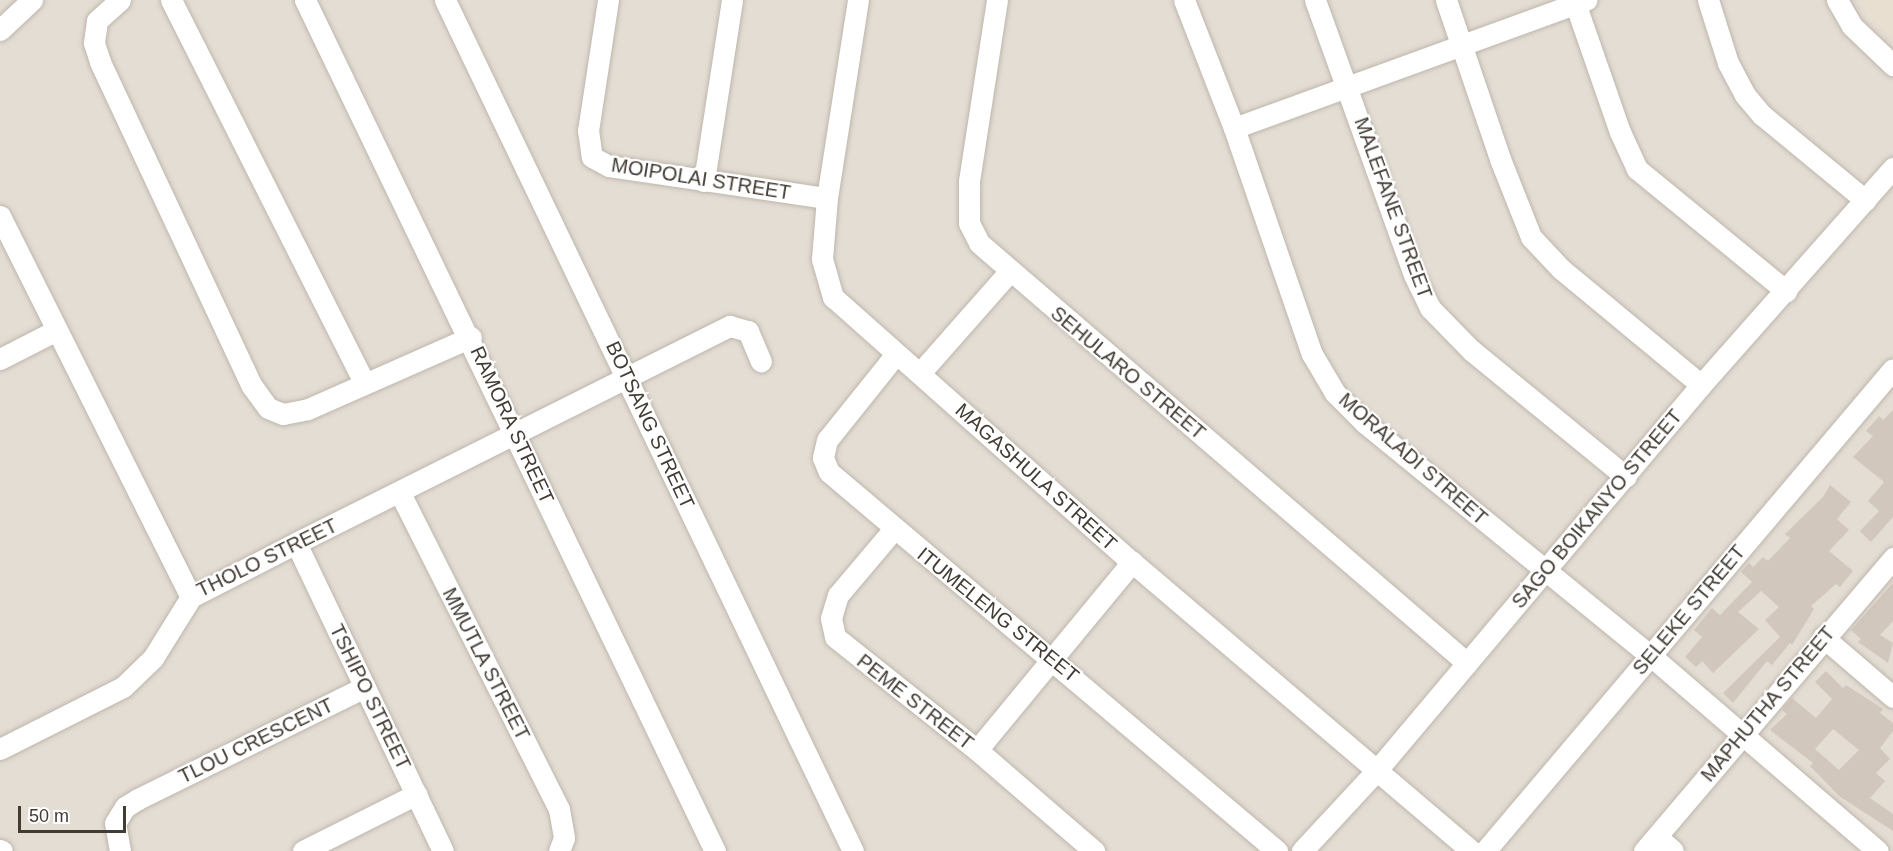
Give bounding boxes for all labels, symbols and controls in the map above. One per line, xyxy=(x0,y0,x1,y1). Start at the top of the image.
street label: MALEFANE STREET xyxy=(1349,114,1437,302)
street label: MOIPOLAI STREET xyxy=(610,153,792,205)
street label: SEHULARO STREET xyxy=(1046,301,1210,445)
street label: BOTSANG STREET xyxy=(601,337,699,513)
street label: RAMORA STREET xyxy=(465,342,559,508)
street label: MORALADI STREET xyxy=(1334,388,1492,530)
street label: MAGASHULA STREET xyxy=(950,398,1122,556)
street label: SAGO BOIKANYO STREET xyxy=(1507,405,1687,613)
street label: THOLO STREET xyxy=(193,514,341,602)
street label: SELEKE STREET xyxy=(1628,540,1750,680)
street label: ITUMELENG STREET xyxy=(912,542,1084,688)
street label: MMUTLA STREET xyxy=(437,583,535,745)
street label: TSHIPO STREET xyxy=(324,620,416,774)
street label: MAPHUTHA STREET xyxy=(1696,621,1840,787)
street label: PEME STREET xyxy=(852,649,978,755)
street label: TLOU CRESCENT xyxy=(175,693,337,789)
scale bar xyxy=(21,794,129,832)
text: 50 m xyxy=(29,806,69,826)

